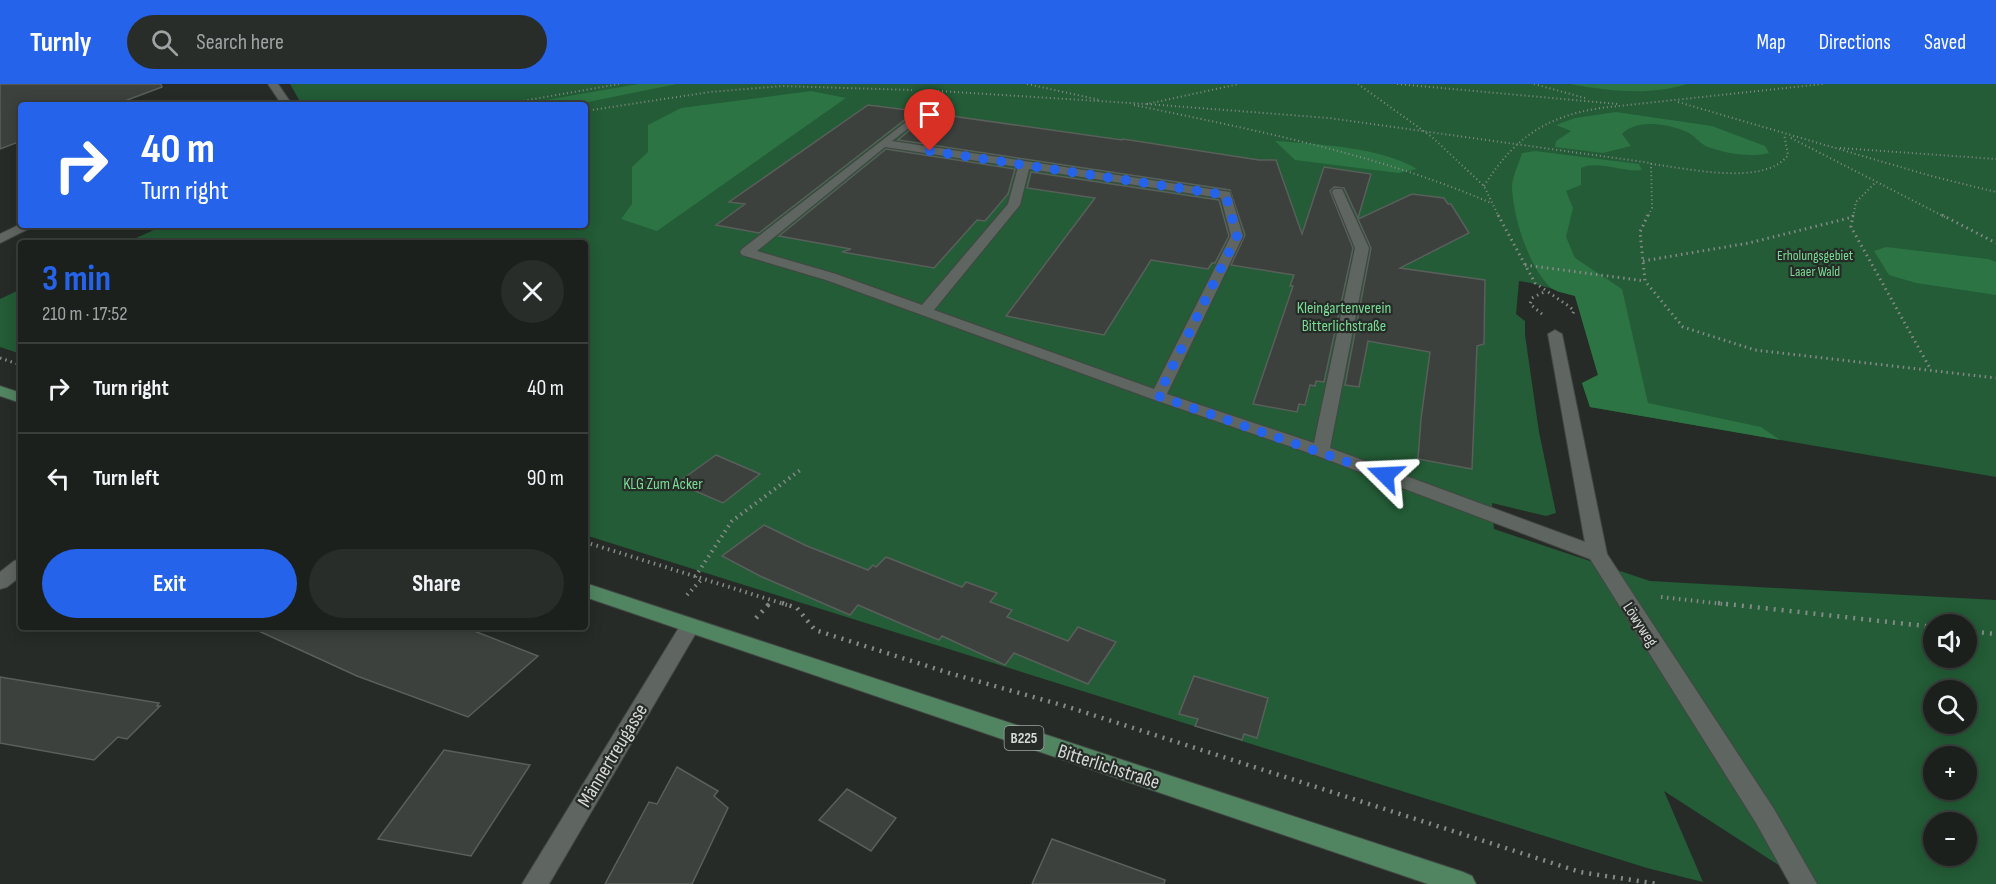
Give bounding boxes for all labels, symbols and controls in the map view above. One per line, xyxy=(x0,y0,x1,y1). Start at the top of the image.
search box xyxy=(127,15,547,69)
text: Turnly xyxy=(30,26,91,59)
icon: search xyxy=(148,26,181,59)
text: Search here xyxy=(196,29,284,56)
text: Map xyxy=(1756,30,1786,55)
text: Directions xyxy=(1819,30,1891,55)
text: Saved xyxy=(1924,30,1966,55)
pin xyxy=(904,89,955,151)
icon: arrive xyxy=(913,98,946,131)
text: 40 m xyxy=(141,124,215,175)
icon: right xyxy=(42,126,120,204)
text: Turn right xyxy=(141,175,228,207)
park label: Erholungsgebiet Laaer Wald xyxy=(1777,247,1853,280)
text: 3 min xyxy=(42,258,111,301)
button: close xyxy=(501,260,564,323)
park label: Kleingartenverein Bitterlichstraße xyxy=(1297,299,1391,336)
text: 210 m · 17:52 xyxy=(42,302,127,326)
icon: right xyxy=(42,372,75,405)
text: Turn right xyxy=(93,375,169,402)
text: 40 m xyxy=(527,375,564,402)
position arrow xyxy=(1353,443,1417,507)
icon: left xyxy=(42,462,75,495)
text: Turn left xyxy=(93,465,159,492)
text: 90 m xyxy=(527,465,564,492)
park label: KLG Zum Acker xyxy=(623,475,703,494)
button: Exit xyxy=(42,549,297,618)
button: Share xyxy=(309,549,564,618)
street label: Löwyweg xyxy=(1618,599,1661,651)
map controls xyxy=(1923,614,1977,866)
button: sound xyxy=(1923,614,1977,668)
button: search xyxy=(1923,680,1977,734)
street label: Männertreugasse xyxy=(573,700,653,812)
road number: B225 xyxy=(1004,726,1044,750)
street label: Bitterlichstraße xyxy=(1055,739,1163,795)
button: + xyxy=(1923,746,1977,800)
button: − xyxy=(1923,812,1977,866)

